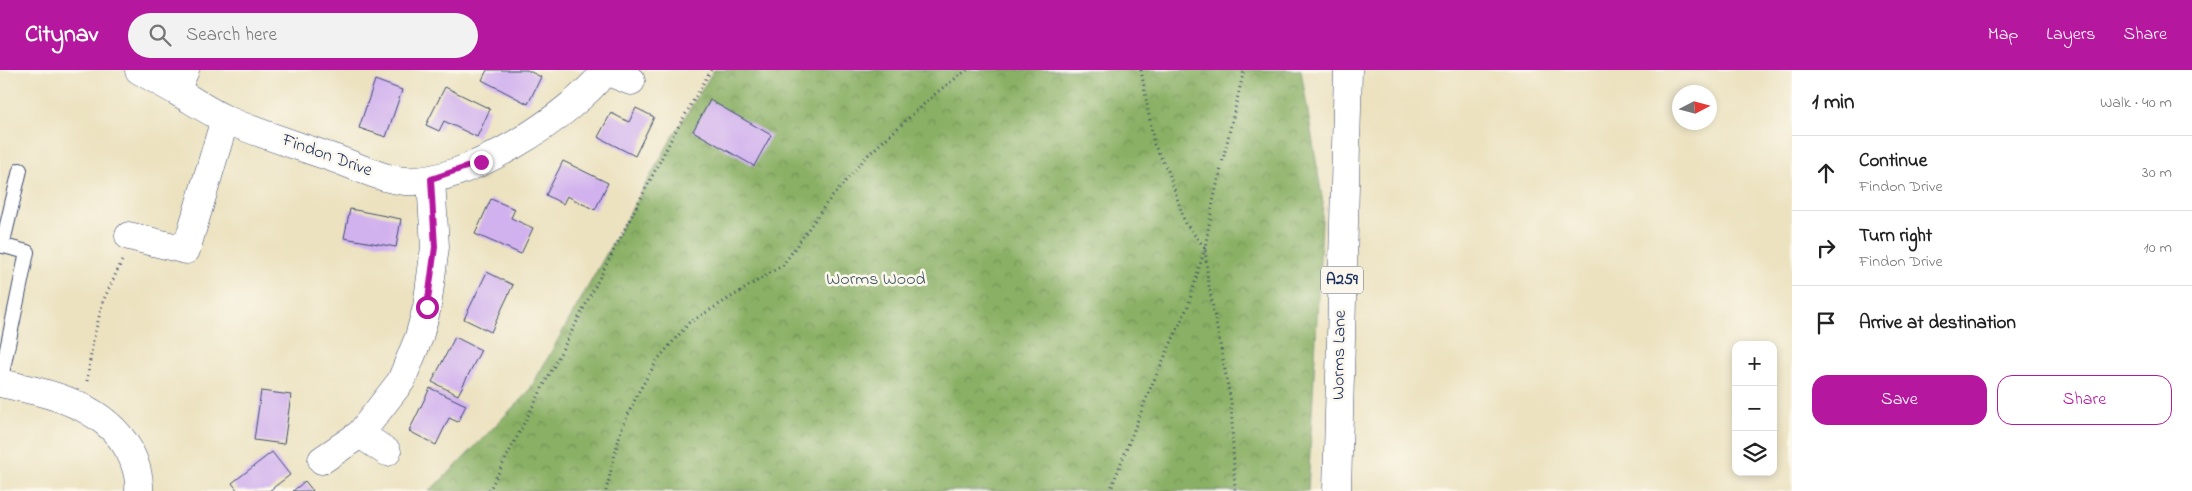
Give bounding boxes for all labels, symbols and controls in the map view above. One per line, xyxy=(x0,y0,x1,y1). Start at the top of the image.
search box xyxy=(128,13,478,58)
text: Citynav xyxy=(25,18,98,53)
icon: search xyxy=(146,21,174,49)
text: Search here xyxy=(186,22,277,49)
text: Map xyxy=(1988,22,2018,48)
text: Layers xyxy=(2046,22,2096,48)
text: Share xyxy=(2124,22,2167,48)
north arrow xyxy=(1672,85,1717,130)
text: 1 min xyxy=(1812,88,1854,118)
text: Walk · 40 m xyxy=(2100,91,2172,115)
street label: Findon Drive xyxy=(277,127,377,185)
text: Continue xyxy=(1859,148,1927,175)
route end xyxy=(470,151,493,174)
icon: ahead xyxy=(1812,159,1840,187)
text: 30 m xyxy=(2142,161,2172,185)
text: Findon Drive xyxy=(1859,175,1943,199)
text: Turn right xyxy=(1859,223,1932,250)
icon: right xyxy=(1812,234,1840,262)
text: 10 m xyxy=(2144,236,2172,260)
text: Findon Drive xyxy=(1859,250,1943,274)
road number: A259 xyxy=(1321,266,1363,294)
park label: Worms Wood xyxy=(826,267,926,293)
route start xyxy=(416,296,439,319)
street label: Worms Lane xyxy=(1326,309,1354,400)
icon: arrive xyxy=(1812,309,1840,337)
text: Arrive at destination xyxy=(1859,310,2016,337)
map controls xyxy=(1732,341,1777,476)
button: + xyxy=(1732,341,1777,386)
button: Save xyxy=(1812,375,1987,425)
button: Share xyxy=(1997,375,2172,425)
button: − xyxy=(1732,386,1777,431)
button: layers xyxy=(1732,431,1777,476)

